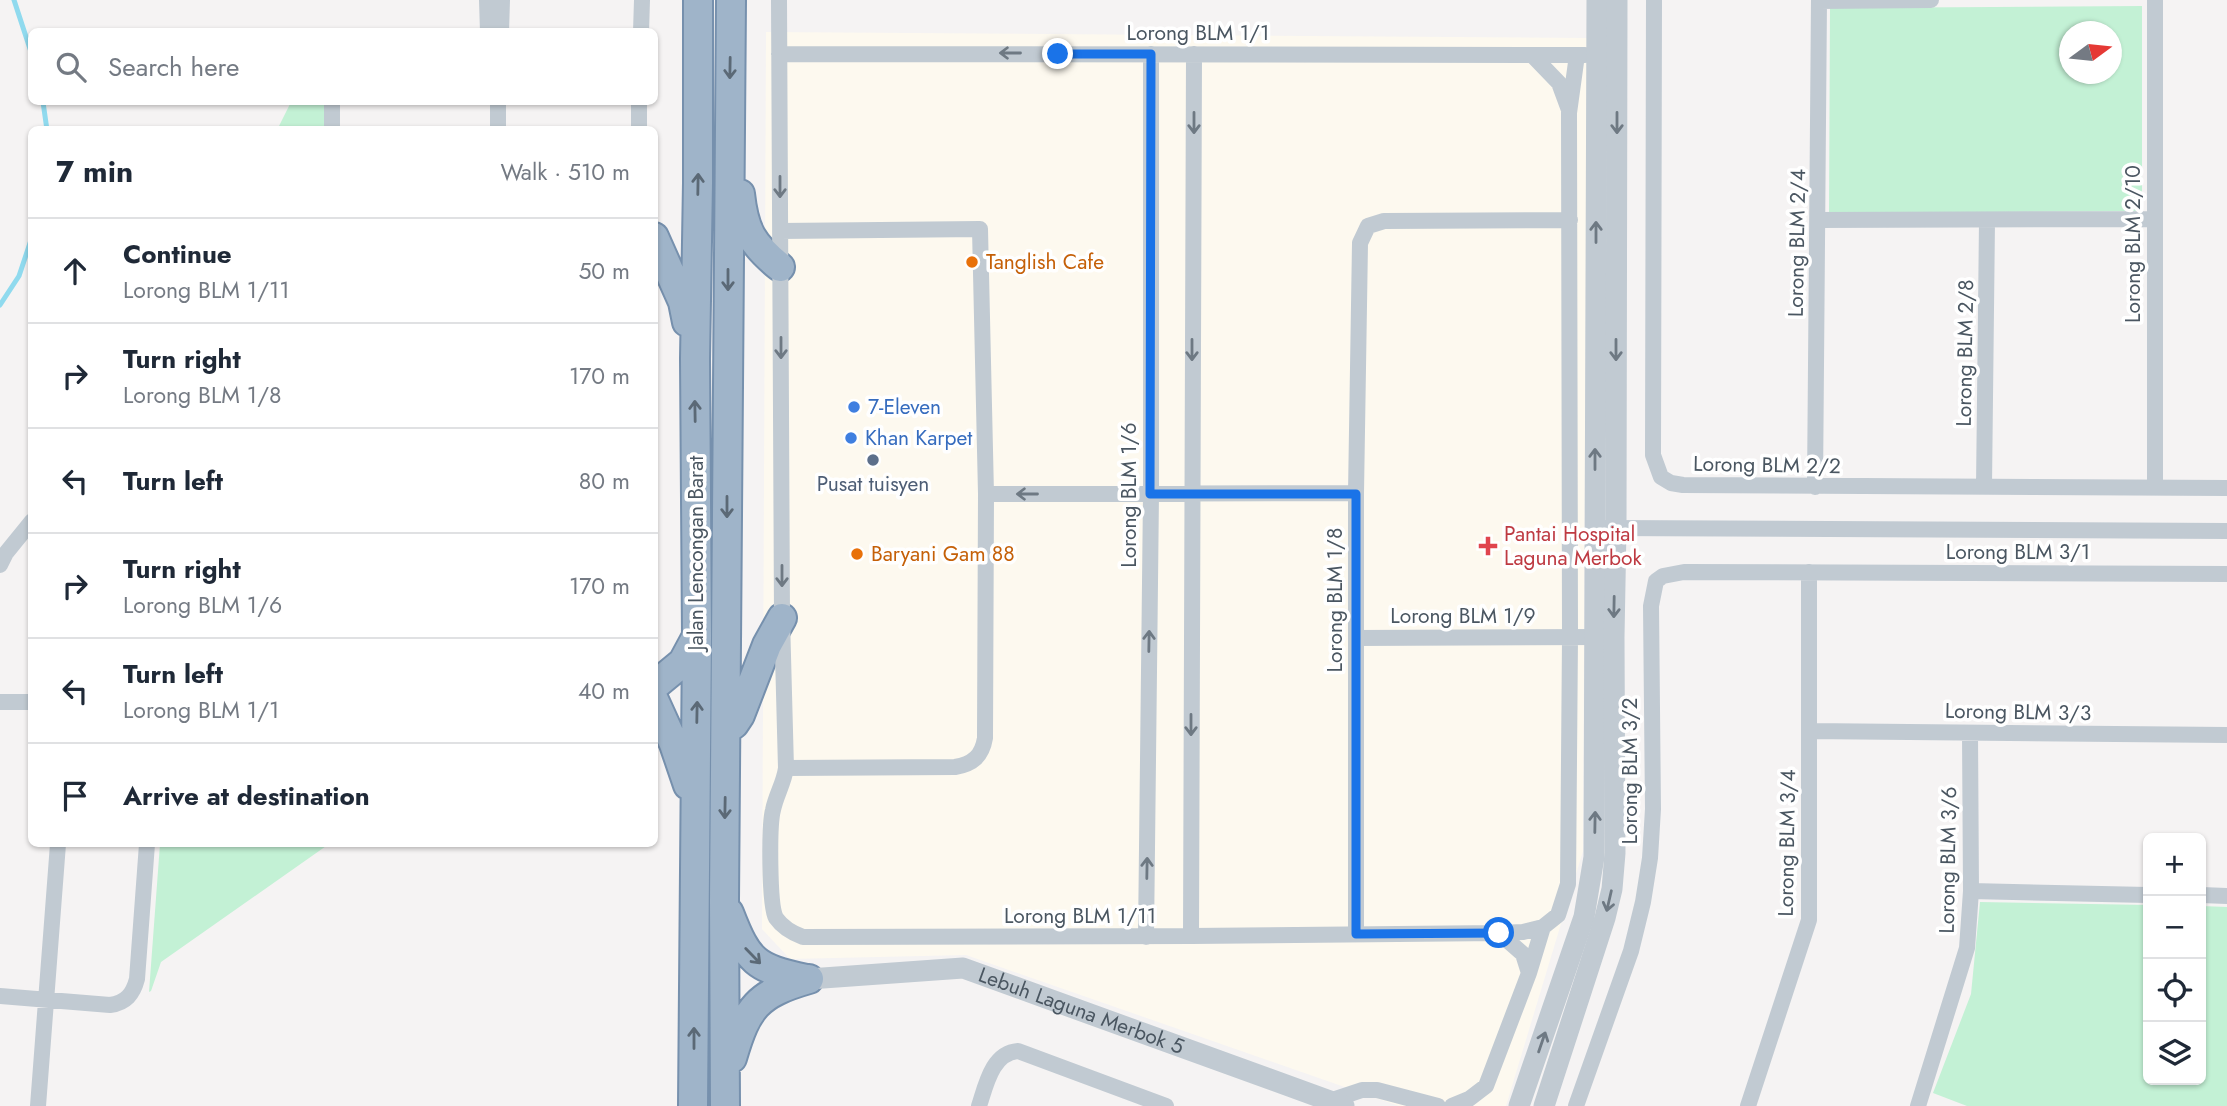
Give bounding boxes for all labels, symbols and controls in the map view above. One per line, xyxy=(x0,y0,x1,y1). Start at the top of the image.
street label: Lorong BLM 1/1 xyxy=(1127,18,1269,48)
north arrow xyxy=(2059,21,2122,84)
search box xyxy=(28,28,658,105)
route end xyxy=(1042,38,1073,69)
one-way arrow xyxy=(998,46,1021,60)
icon: search xyxy=(52,48,90,86)
text: Search here xyxy=(108,48,240,86)
one-way arrow xyxy=(723,56,737,79)
one-way arrow xyxy=(1187,111,1200,134)
one-way arrow xyxy=(1610,111,1624,134)
text: 7 min xyxy=(56,150,133,193)
text: Walk · 510 m xyxy=(500,155,630,189)
street label: Lorong BLM 2/10 xyxy=(2118,165,2148,323)
street label: Lorong BLM 2/4 xyxy=(1781,169,1813,317)
one-way arrow xyxy=(691,173,705,196)
one-way arrow xyxy=(773,175,787,198)
one-way arrow xyxy=(1589,221,1603,244)
text: Continue xyxy=(123,235,232,273)
place label: Tanglish Cafe xyxy=(986,247,1104,277)
icon: ahead xyxy=(56,252,94,290)
text: 50 m xyxy=(578,254,630,288)
marker: Tanglish Cafe xyxy=(964,254,980,270)
one-way arrow xyxy=(721,268,735,291)
text: Lorong BLM 1/11 xyxy=(123,273,290,307)
street label: Lorong BLM 2/8 xyxy=(1949,279,1981,427)
one-way arrow xyxy=(774,337,788,360)
one-way arrow xyxy=(1185,338,1199,361)
one-way arrow xyxy=(1609,339,1623,362)
text: Turn right xyxy=(123,340,241,378)
icon: right xyxy=(56,357,94,395)
text: 170 m xyxy=(569,359,630,393)
text: Lorong BLM 1/8 xyxy=(123,378,282,412)
place label: 7-Eleven xyxy=(868,392,941,422)
marker: 7-Eleven xyxy=(846,399,862,415)
one-way arrow xyxy=(688,400,702,423)
street label: Lorong BLM 1/6 xyxy=(1114,422,1144,568)
place label: Khan Karpet xyxy=(865,423,972,453)
marker: Khan Karpet xyxy=(843,430,859,446)
one-way arrow xyxy=(1588,448,1602,471)
street label: Lorong BLM 2/2 xyxy=(1693,449,1841,481)
marker: Pusat tuisyen xyxy=(865,452,881,468)
street label: Jalan Lencongan Barat xyxy=(681,456,711,653)
icon: left xyxy=(56,462,94,500)
text: Turn left xyxy=(123,462,223,500)
text: 80 m xyxy=(579,464,630,498)
place label: Pusat tuisyen xyxy=(817,469,929,499)
one-way arrow xyxy=(1016,487,1039,501)
one-way arrow xyxy=(720,496,734,519)
place label: Pantai Hospital Laguna Merbok xyxy=(1504,519,1642,573)
street label: Lorong BLM 1/8 xyxy=(1320,528,1350,672)
marker: Pantai Hospital Laguna Merbok xyxy=(1478,536,1498,556)
street label: Lorong BLM 3/1 xyxy=(1946,537,2090,567)
place label: Baryani Gam 88 xyxy=(871,539,1015,569)
marker: Baryani Gam 88 xyxy=(849,546,865,562)
text: Turn right xyxy=(123,550,241,588)
one-way arrow xyxy=(775,564,789,587)
icon: right xyxy=(56,567,94,605)
text: 170 m xyxy=(569,569,630,603)
text: Lorong BLM 1/6 xyxy=(123,588,282,622)
one-way arrow xyxy=(1608,595,1621,618)
street label: Lorong BLM 1/9 xyxy=(1390,601,1536,631)
one-way arrow xyxy=(1142,630,1156,653)
text: Turn left xyxy=(123,655,223,693)
icon: left xyxy=(56,672,94,710)
text: 40 m xyxy=(578,674,630,708)
text: Lorong BLM 1/1 xyxy=(123,693,279,727)
street label: Lorong BLM 3/3 xyxy=(1945,696,2091,728)
street label: Lorong BLM 3/2 xyxy=(1615,698,1645,844)
one-way arrow xyxy=(690,701,704,724)
one-way arrow xyxy=(1184,713,1198,736)
street label: Lorong BLM 3/4 xyxy=(1771,769,1803,917)
icon: arrive xyxy=(56,777,94,815)
text: Arrive at destination xyxy=(123,777,370,815)
street label: Lorong BLM 3/6 xyxy=(1932,786,1964,934)
one-way arrow xyxy=(718,796,732,819)
one-way arrow xyxy=(1589,811,1602,834)
map controls xyxy=(2143,833,2206,1085)
button: + xyxy=(2143,833,2206,896)
one-way arrow xyxy=(1140,857,1153,880)
one-way arrow xyxy=(1602,889,1615,911)
button: − xyxy=(2143,896,2206,959)
street label: Lorong BLM 1/11 xyxy=(1004,901,1156,931)
route start xyxy=(1483,917,1514,948)
one-way arrow xyxy=(744,948,761,965)
button: locate xyxy=(2143,959,2206,1022)
street label: Lebuh Laguna Merbok 5 xyxy=(974,960,1188,1062)
button: layers xyxy=(2143,1022,2206,1085)
one-way arrow xyxy=(687,1027,701,1050)
one-way arrow xyxy=(1537,1032,1550,1053)

